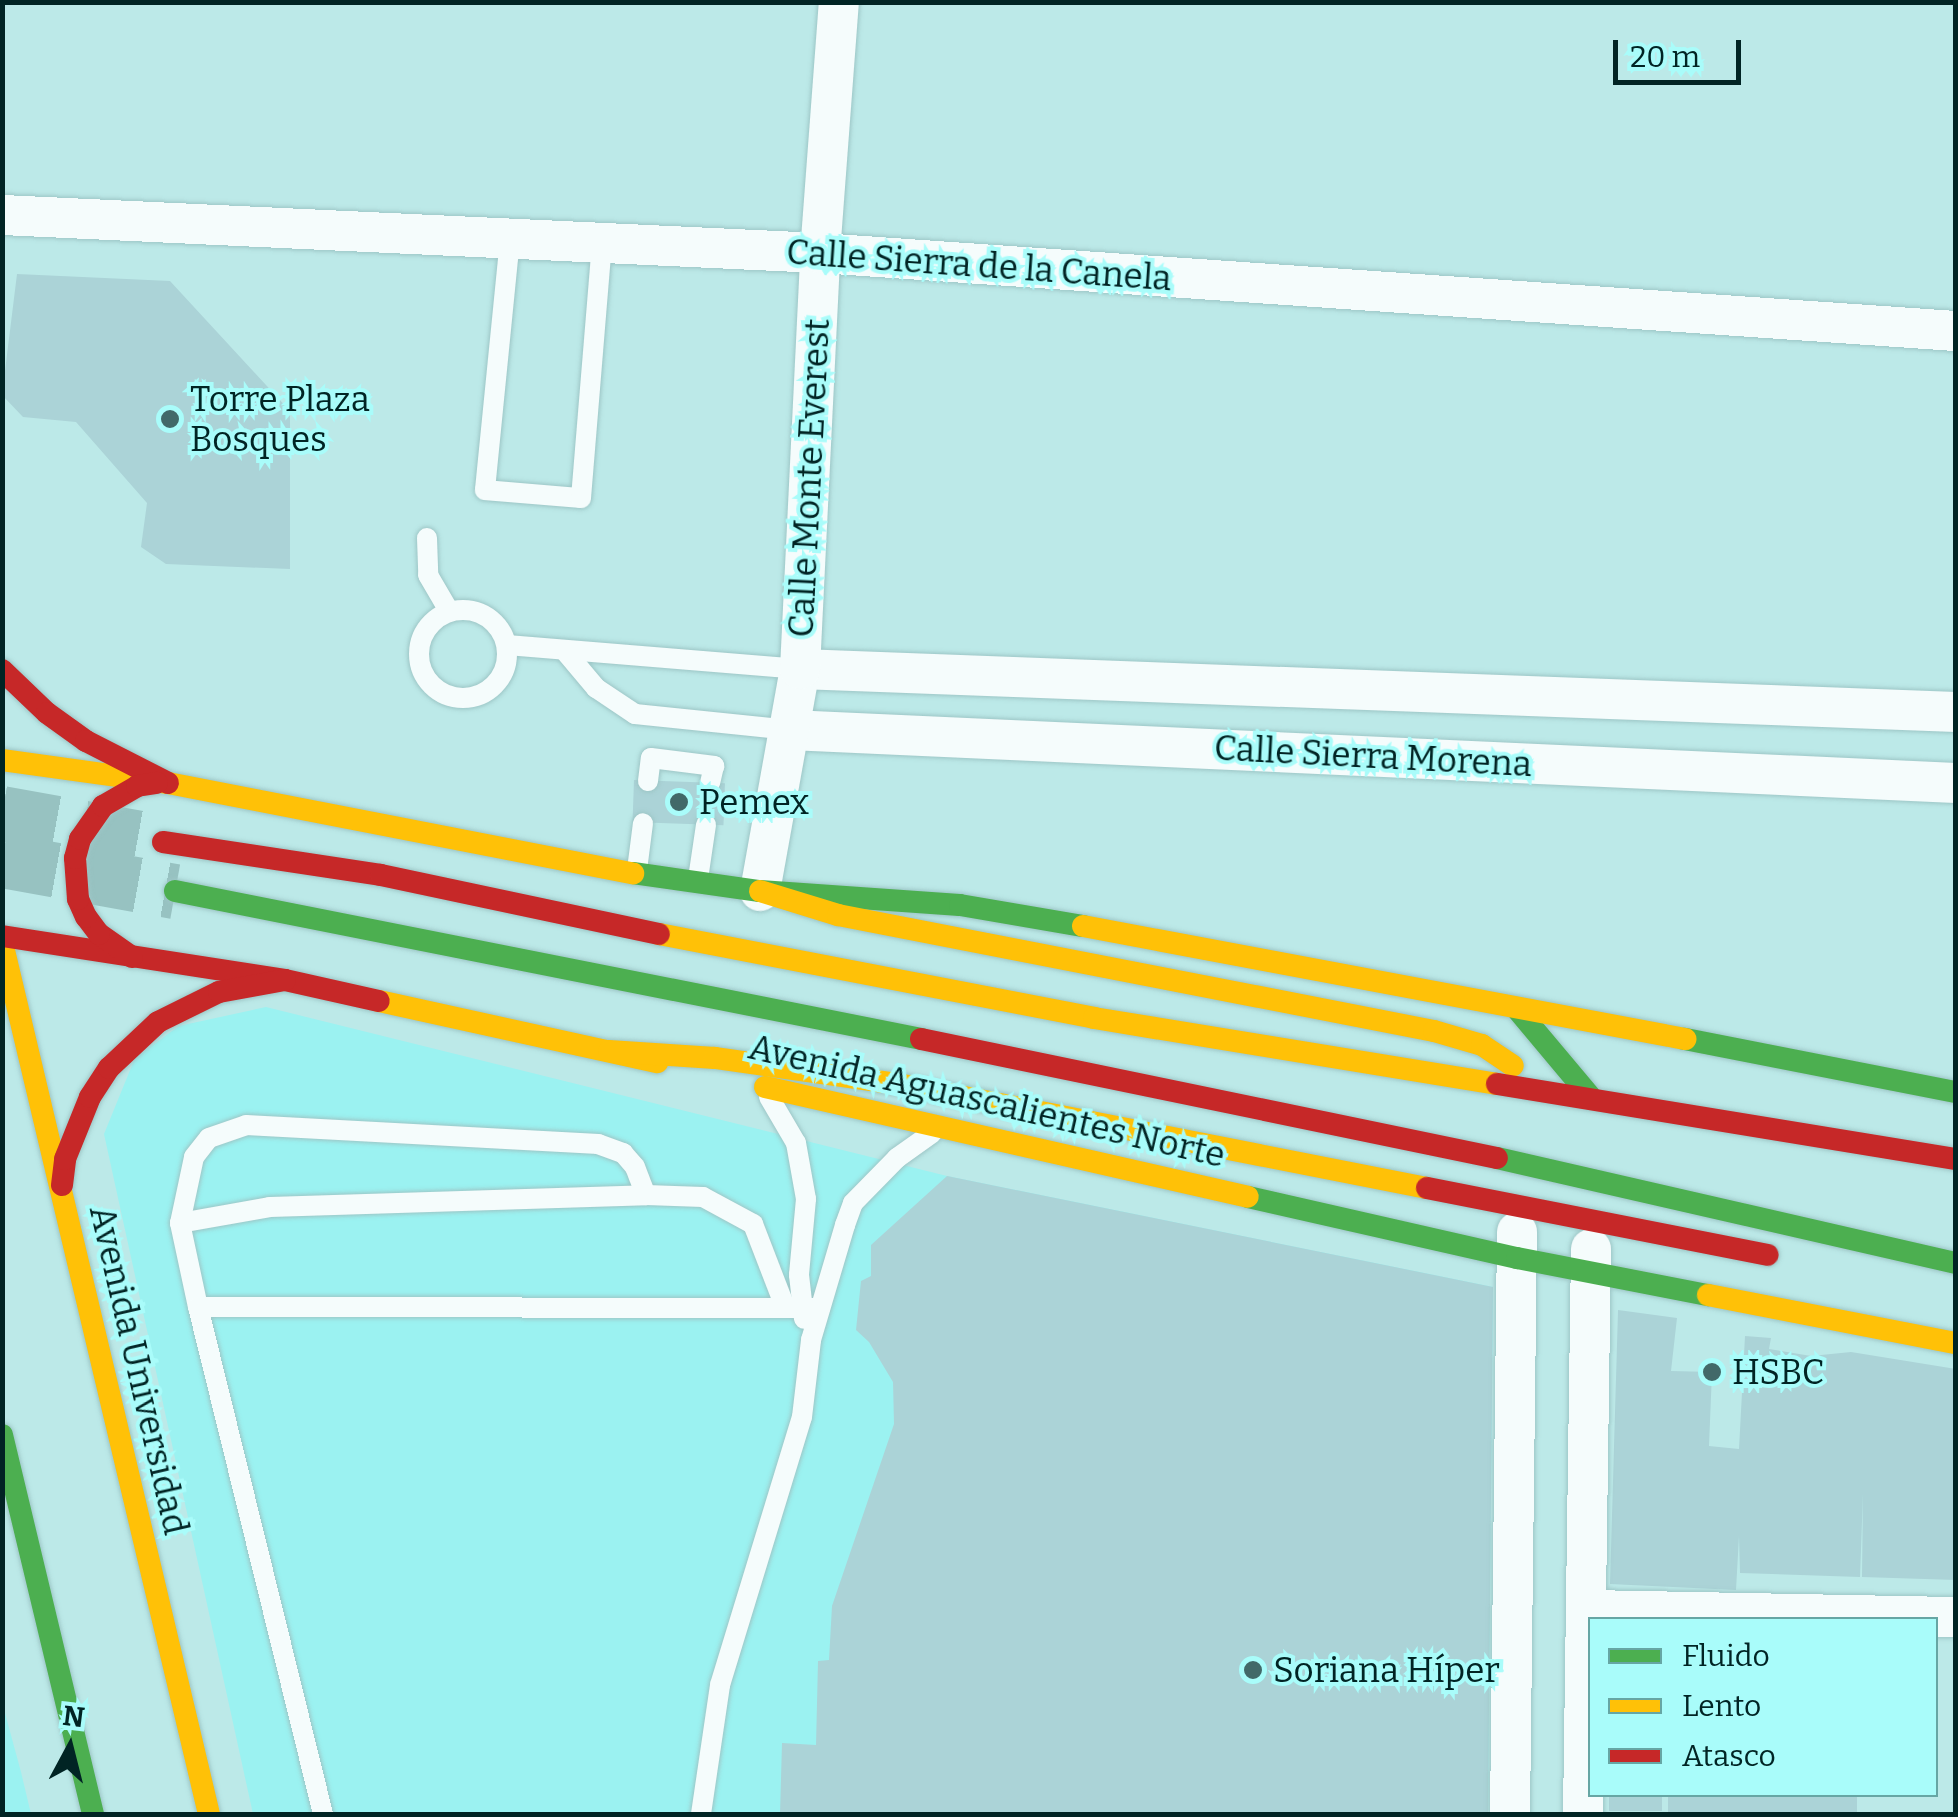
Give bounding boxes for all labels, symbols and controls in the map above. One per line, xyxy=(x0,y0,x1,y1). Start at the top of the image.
scale bar xyxy=(1618,20,1746,82)
text: 20 m xyxy=(1630,39,1700,75)
street label: Calle Sierra de la Canela xyxy=(785,231,1173,299)
street label: Calle Monte Everest xyxy=(780,317,838,639)
place label: Torre Plaza Bosques xyxy=(190,378,370,460)
marker: Torre Plaza Bosques xyxy=(159,408,181,430)
street label: Calle Sierra Morena xyxy=(1213,727,1533,785)
place label: Pemex xyxy=(699,781,809,823)
marker: Pemex xyxy=(668,791,690,813)
street label: Avenida Aguascalientes Norte xyxy=(745,1026,1229,1176)
street label: Avenida Universidad xyxy=(81,1201,197,1539)
place label: HSBC xyxy=(1732,1351,1824,1393)
marker: HSBC xyxy=(1701,1361,1723,1383)
legend xyxy=(1588,1617,1938,1797)
text: Fluido xyxy=(1682,1638,1770,1674)
place label: Soriana Híper xyxy=(1273,1649,1500,1691)
marker: Soriana Híper xyxy=(1242,1659,1264,1681)
text: Lento xyxy=(1682,1688,1761,1724)
north arrow xyxy=(20,1697,120,1797)
text: N xyxy=(61,1699,86,1734)
text: Atasco xyxy=(1682,1738,1776,1774)

